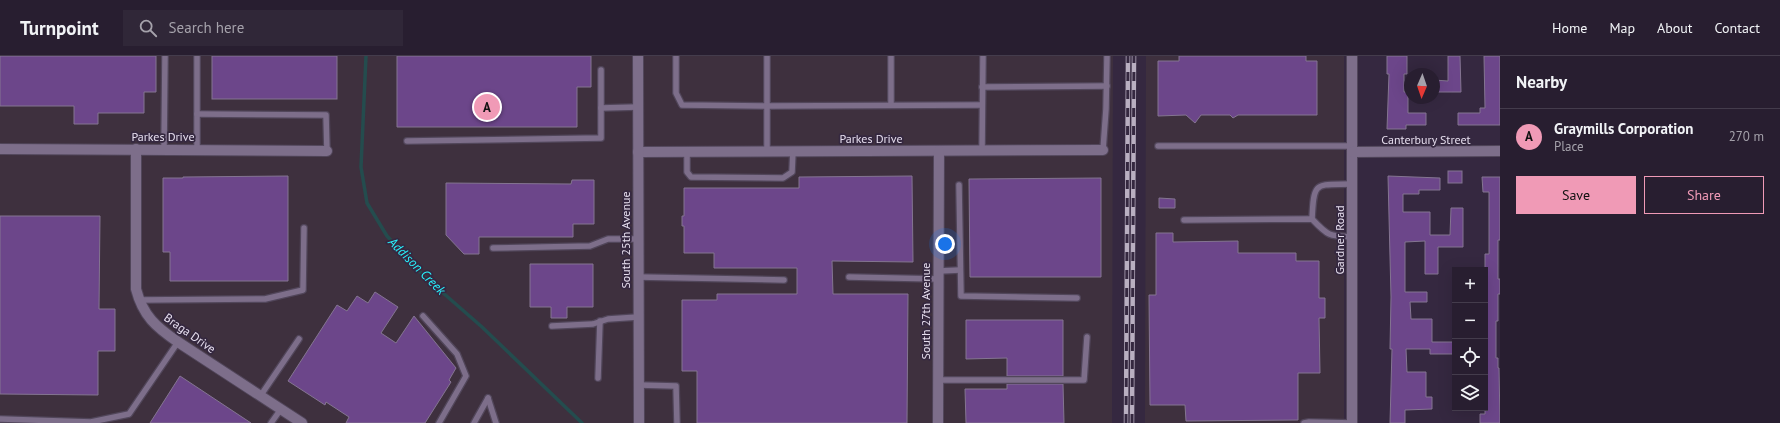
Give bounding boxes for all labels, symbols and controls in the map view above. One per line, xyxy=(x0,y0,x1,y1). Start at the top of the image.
search box xyxy=(123,10,403,46)
text: Turnpoint xyxy=(20,16,99,40)
icon: search xyxy=(137,17,159,39)
text: Search here xyxy=(169,18,244,37)
text: Home xyxy=(1552,19,1587,37)
text: Map xyxy=(1609,19,1635,37)
text: About xyxy=(1657,19,1693,37)
text: Contact xyxy=(1715,19,1760,37)
north arrow xyxy=(1404,68,1440,104)
text: Nearby xyxy=(1516,71,1567,93)
pin: A xyxy=(474,92,500,122)
text: Graymills Corporation xyxy=(1554,119,1693,138)
text: A xyxy=(1525,128,1533,145)
text: 270 m xyxy=(1729,128,1764,145)
street label: Parkes Drive xyxy=(131,129,195,144)
street label: Parkes Drive xyxy=(839,131,903,146)
street label: Canterbury Street xyxy=(1381,132,1471,147)
text: Place xyxy=(1554,138,1584,155)
button: Save xyxy=(1516,176,1636,214)
button: Share xyxy=(1644,176,1764,214)
street label: South 25th Avenue xyxy=(618,191,633,289)
street label: Gardner Road xyxy=(1332,205,1347,275)
water label: Addison Creek xyxy=(384,233,450,299)
your location xyxy=(935,234,955,254)
street label: South 27th Avenue xyxy=(918,263,933,359)
map controls xyxy=(1452,267,1488,411)
button: + xyxy=(1452,267,1488,303)
button: − xyxy=(1452,303,1488,339)
street label: Braga Drive xyxy=(161,310,219,356)
button: locate xyxy=(1452,339,1488,375)
button: layers xyxy=(1452,375,1488,411)

